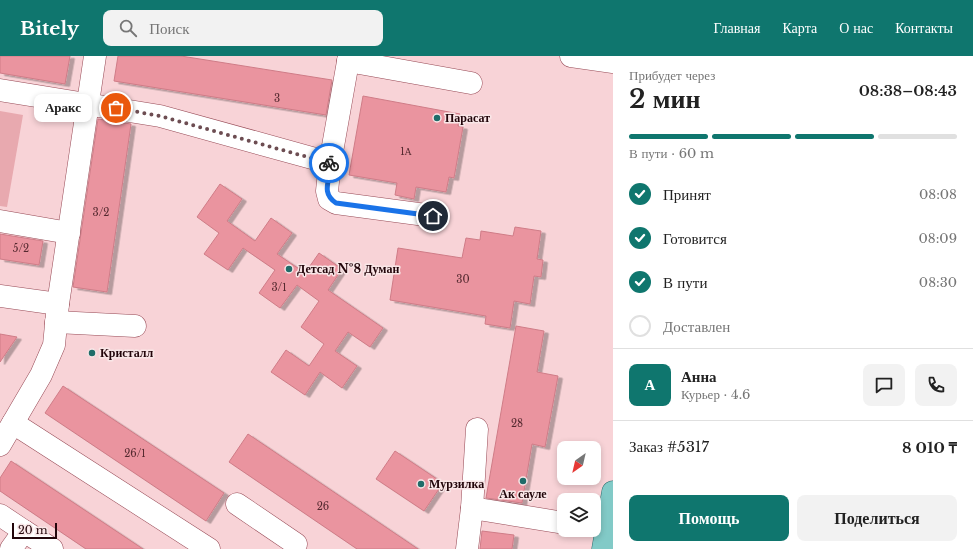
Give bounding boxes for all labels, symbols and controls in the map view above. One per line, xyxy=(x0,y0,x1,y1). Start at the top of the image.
search box xyxy=(103,10,383,46)
text: Bitely xyxy=(20,17,79,40)
icon: search xyxy=(117,17,139,39)
text: Поиск xyxy=(149,19,189,38)
text: Главная xyxy=(713,19,760,37)
text: Карта xyxy=(782,19,817,37)
text: О нас xyxy=(839,19,873,37)
text: Контакты xyxy=(895,19,953,37)
text: Прибудет через xyxy=(629,67,715,84)
text: 08:38–08:43 xyxy=(859,81,957,100)
text: 2 мин xyxy=(629,83,700,115)
pin xyxy=(99,91,133,125)
house number: 3 xyxy=(274,92,280,105)
callout: Аракс xyxy=(34,94,92,122)
icon: bag xyxy=(105,97,127,119)
text: Аракс xyxy=(45,99,81,116)
place label: Парасат xyxy=(445,110,490,125)
marker: Парасат xyxy=(432,113,442,123)
courier xyxy=(309,143,349,183)
house number: 1А xyxy=(400,145,413,158)
text: В пути · 60 m xyxy=(629,145,714,162)
icon: bike xyxy=(318,152,340,174)
icon: check xyxy=(629,183,651,205)
text: Принят xyxy=(663,185,711,204)
text: 08:08 xyxy=(919,186,957,203)
pin xyxy=(416,199,450,233)
icon: home xyxy=(422,205,444,227)
house number: 3/2 xyxy=(93,206,109,219)
icon: check xyxy=(629,227,651,249)
text: Готовится xyxy=(663,229,727,248)
text: 08:09 xyxy=(918,230,957,247)
house number: 5/2 xyxy=(13,242,29,255)
place label: Детсад №8 Думан xyxy=(297,261,399,276)
marker: Детсад №8 Думан xyxy=(284,264,294,274)
icon: check xyxy=(629,271,651,293)
house number: 30 xyxy=(456,273,470,286)
text: В пути xyxy=(663,273,707,292)
text: 08:30 xyxy=(919,274,957,291)
house number: 3/1 xyxy=(271,281,287,294)
text: Доставлен xyxy=(663,317,730,336)
place label: Кристалл xyxy=(100,345,153,360)
marker: Кристалл xyxy=(87,348,97,358)
button: chat xyxy=(863,364,905,406)
button: phone xyxy=(915,364,957,406)
text: Анна xyxy=(681,367,717,386)
text: А xyxy=(645,375,655,394)
text: Курьер · 4.6 xyxy=(681,386,750,403)
house number: 28 xyxy=(511,417,523,430)
text: Заказ #5317 xyxy=(629,437,709,456)
text: 8 010 ₸ xyxy=(902,438,957,457)
north arrow xyxy=(557,441,601,485)
map controls xyxy=(557,441,601,537)
house number: 26/1 xyxy=(124,447,146,460)
place label: Мурзилка xyxy=(429,476,484,491)
marker: Ак сауле xyxy=(518,476,528,486)
marker: Мурзилка xyxy=(416,479,426,489)
place label: Ак сауле xyxy=(499,486,547,501)
button: layers xyxy=(557,493,601,537)
button: Помощь xyxy=(629,495,789,541)
button: Поделиться xyxy=(797,495,957,541)
house number: 26 xyxy=(317,500,329,513)
scale bar xyxy=(12,521,57,540)
text: 20 m xyxy=(18,523,48,537)

